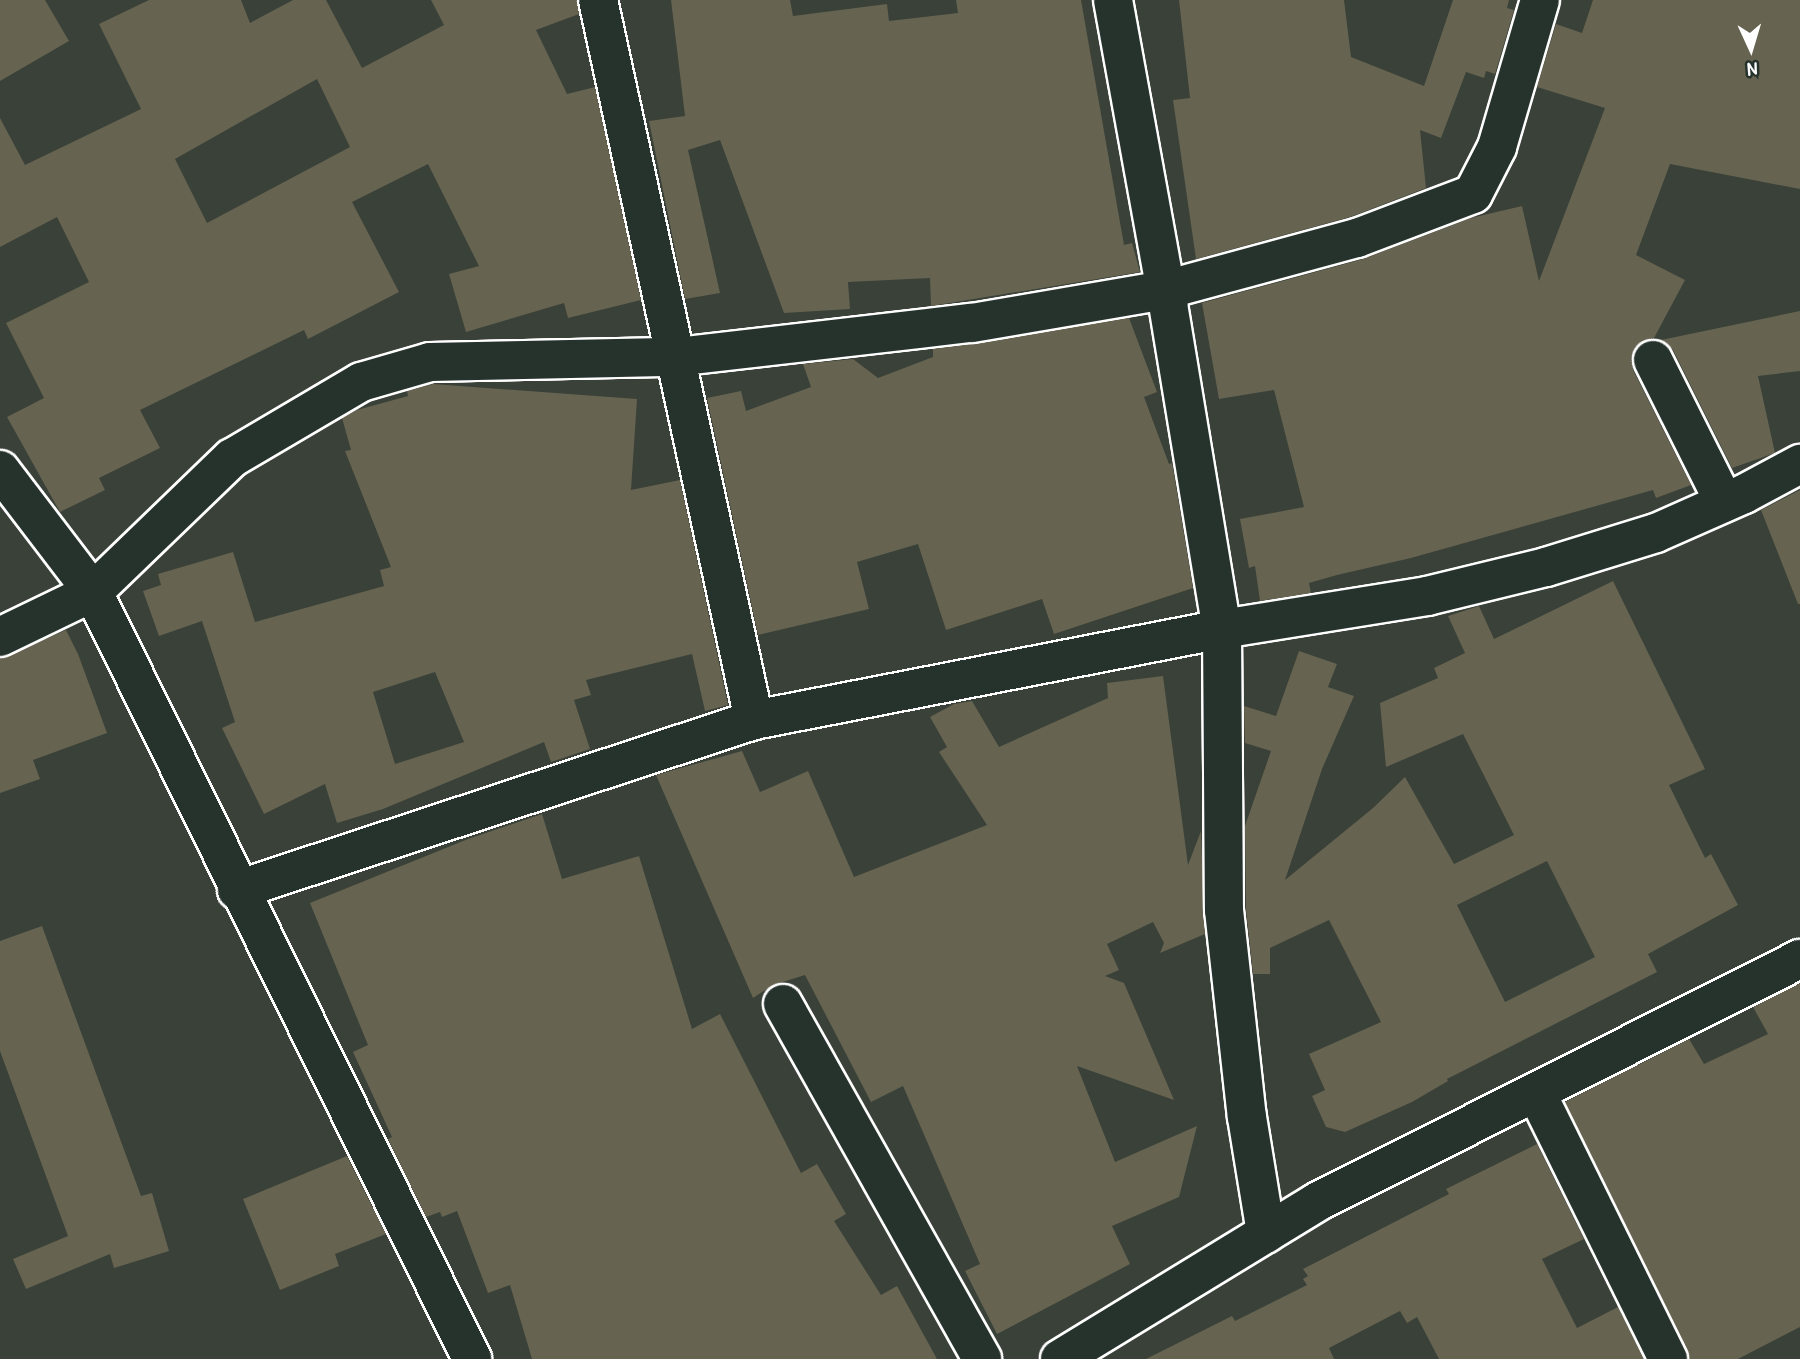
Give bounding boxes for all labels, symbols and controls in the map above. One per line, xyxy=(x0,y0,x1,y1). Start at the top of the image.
north arrow xyxy=(1716,14,1786,84)
text: N xyxy=(1747,57,1758,83)

